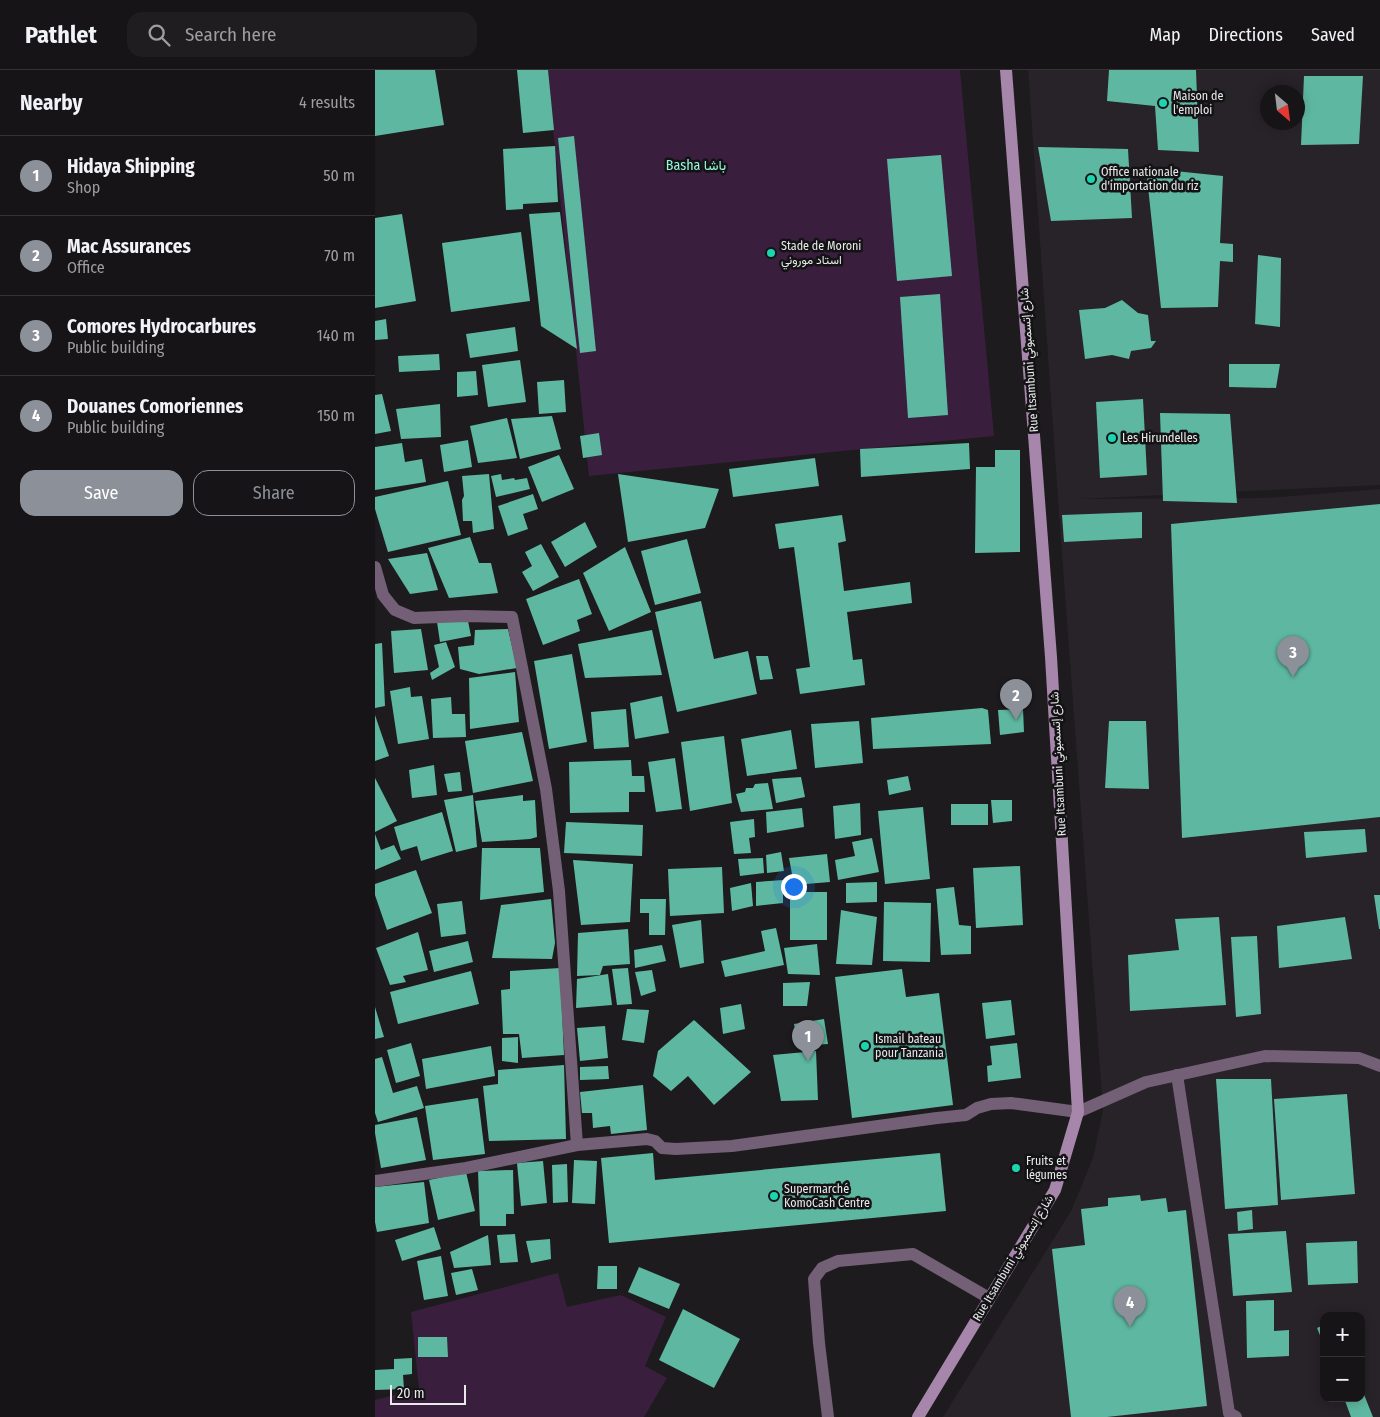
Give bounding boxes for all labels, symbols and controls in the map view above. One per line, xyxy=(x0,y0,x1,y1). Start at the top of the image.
search box xyxy=(127,12,477,57)
text: Pathlet xyxy=(25,21,97,49)
icon: search xyxy=(145,21,173,49)
text: Search here xyxy=(185,23,276,46)
text: Map xyxy=(1149,24,1181,46)
text: Directions xyxy=(1209,24,1283,46)
text: Saved xyxy=(1311,24,1355,46)
north arrow xyxy=(1260,85,1305,130)
place label: Maison de l'emploi xyxy=(1173,89,1223,117)
text: Nearby xyxy=(20,90,82,116)
text: 4 results xyxy=(299,93,355,112)
marker: Maison de l'emploi xyxy=(1157,97,1169,109)
text: Hidaya Shipping xyxy=(67,155,195,178)
district label: Basha باشا xyxy=(666,157,726,174)
place label: Office nationale d'importation du riz xyxy=(1101,165,1199,193)
text: 1 xyxy=(33,166,39,185)
text: 50 m xyxy=(323,166,355,185)
marker: Office nationale d'importation du riz xyxy=(1085,173,1097,185)
text: Shop xyxy=(67,178,100,197)
text: Mac Assurances xyxy=(67,235,191,258)
place label: Stade de Moroni استاد موروني xyxy=(781,239,861,270)
text: 2 xyxy=(32,246,40,265)
text: 70 m xyxy=(324,246,355,265)
marker: Stade de Moroni استاد موروني xyxy=(765,247,777,259)
text: Office xyxy=(67,258,105,277)
street label: Rue Itsambuni شارع إتسمبوني xyxy=(1017,287,1044,433)
text: Comores Hydrocarbures xyxy=(67,315,256,338)
text: 3 xyxy=(32,326,40,345)
text: 140 m xyxy=(317,326,355,345)
text: Public building xyxy=(67,338,164,357)
text: Douanes Comoriennes xyxy=(67,395,243,418)
text: 4 xyxy=(32,406,40,425)
text: 150 m xyxy=(317,406,355,425)
text: Public building xyxy=(67,418,164,437)
place label: Les Hirundelles xyxy=(1122,431,1198,445)
marker: Les Hirundelles xyxy=(1106,432,1118,444)
button: Save xyxy=(20,470,183,516)
button: Share xyxy=(193,470,355,516)
pin: 3 xyxy=(1277,636,1309,677)
pin: 2 xyxy=(1000,679,1032,720)
street label: Rue Itsambuni شارع إتسمبوني xyxy=(1047,691,1072,837)
your location xyxy=(781,874,807,900)
pin: 1 xyxy=(792,1020,824,1061)
place label: Ismail bateau pour Tanzania xyxy=(875,1032,944,1060)
marker: Ismail bateau pour Tanzania xyxy=(859,1040,871,1052)
place label: Fruits et légumes xyxy=(1026,1154,1067,1182)
marker: Fruits et légumes xyxy=(1010,1162,1022,1174)
place label: Supermarché KomoCash Centre xyxy=(784,1182,870,1210)
marker: Supermarché KomoCash Centre xyxy=(768,1190,780,1202)
street label: Rue Itsambuni شارع إتسمبوني xyxy=(970,1192,1059,1325)
pin: 4 xyxy=(1114,1286,1146,1327)
map controls xyxy=(1320,1312,1365,1402)
button: + xyxy=(1320,1312,1365,1357)
button: − xyxy=(1320,1357,1365,1402)
scale bar xyxy=(390,1382,466,1405)
text: 20 m xyxy=(397,1385,425,1402)

